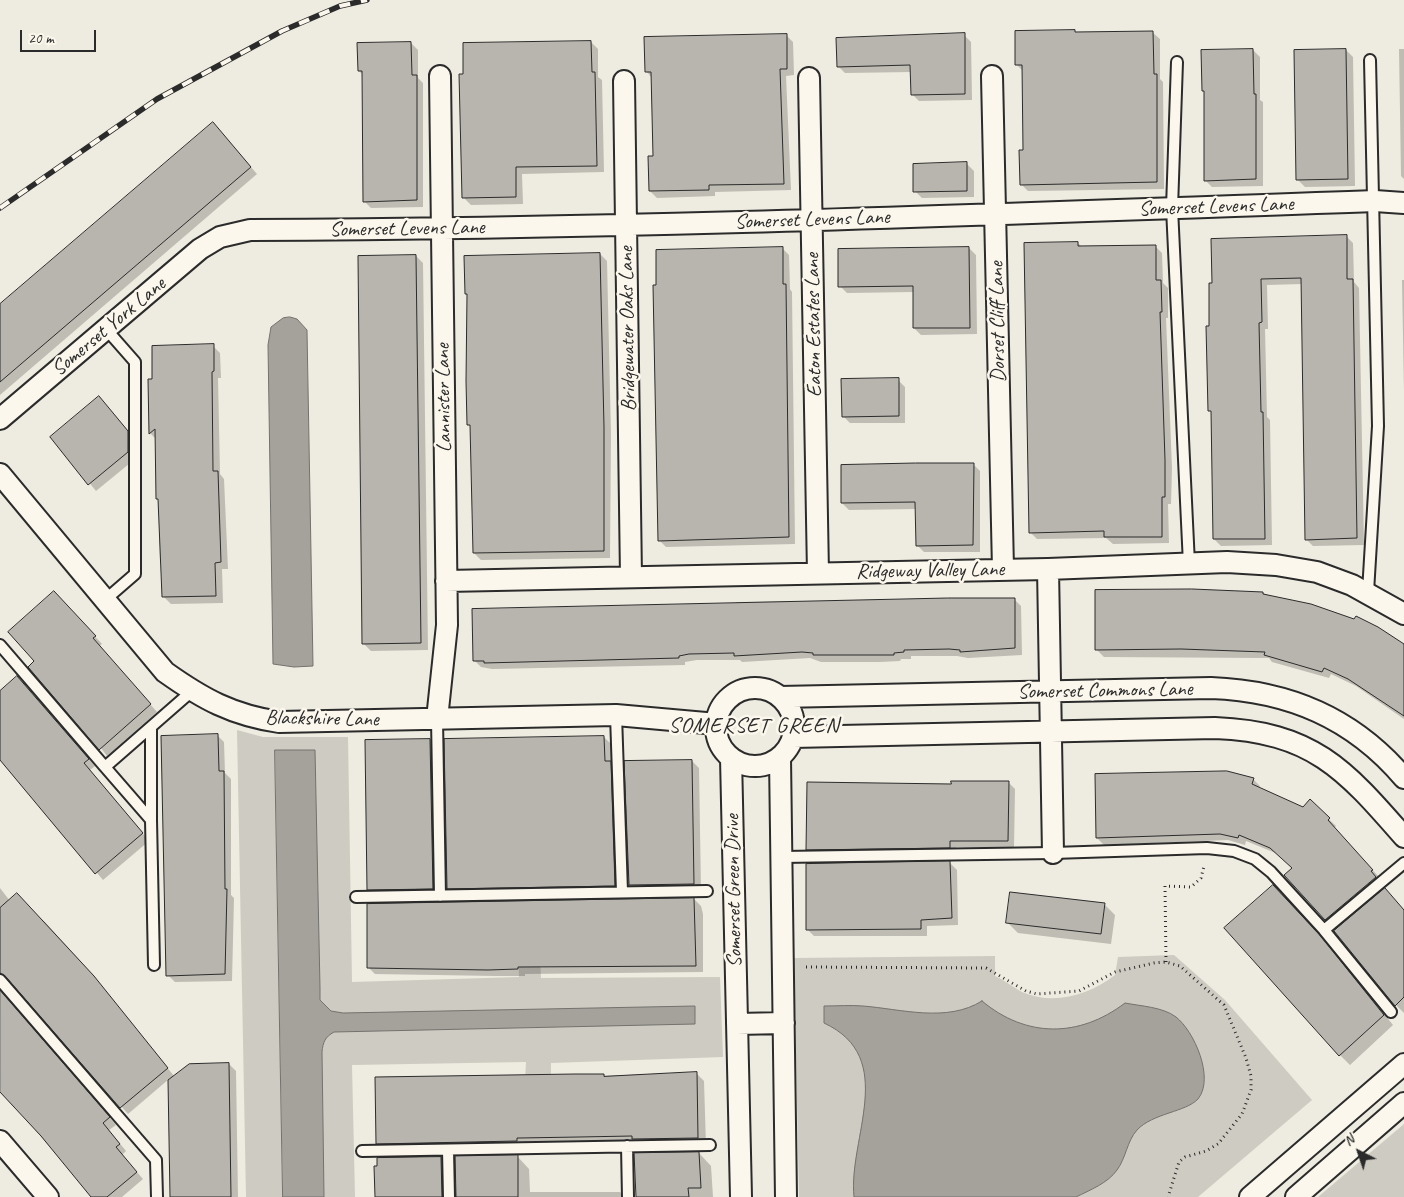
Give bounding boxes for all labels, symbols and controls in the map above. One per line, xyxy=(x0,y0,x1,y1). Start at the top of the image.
scale bar xyxy=(22,20,99,52)
text: 20 m xyxy=(28,29,54,48)
street label: Somerset Levens Lane xyxy=(1138,192,1294,222)
street label: Somerset Levens Lane xyxy=(734,205,890,235)
street label: Somerset Levens Lane xyxy=(329,215,485,243)
street label: Bridgewater Oaks Lane xyxy=(614,246,642,412)
street label: Eaton Estates Lane xyxy=(800,253,828,397)
street label: Dorset Cliff Lane xyxy=(984,261,1012,383)
street label: Somerset York Lane xyxy=(47,272,171,382)
street label: Lannister Lane xyxy=(430,343,458,453)
street label: Ridgeway Valley Lane xyxy=(856,557,1004,585)
street label: Somerset Commons Lane xyxy=(1017,677,1193,705)
street label: Blackshire Lane xyxy=(265,705,379,733)
district label: SOMERSET GREEN xyxy=(668,713,840,739)
street label: Somerset Green Drive xyxy=(720,814,748,968)
north arrow xyxy=(1334,1127,1384,1177)
text: N xyxy=(1340,1131,1358,1150)

